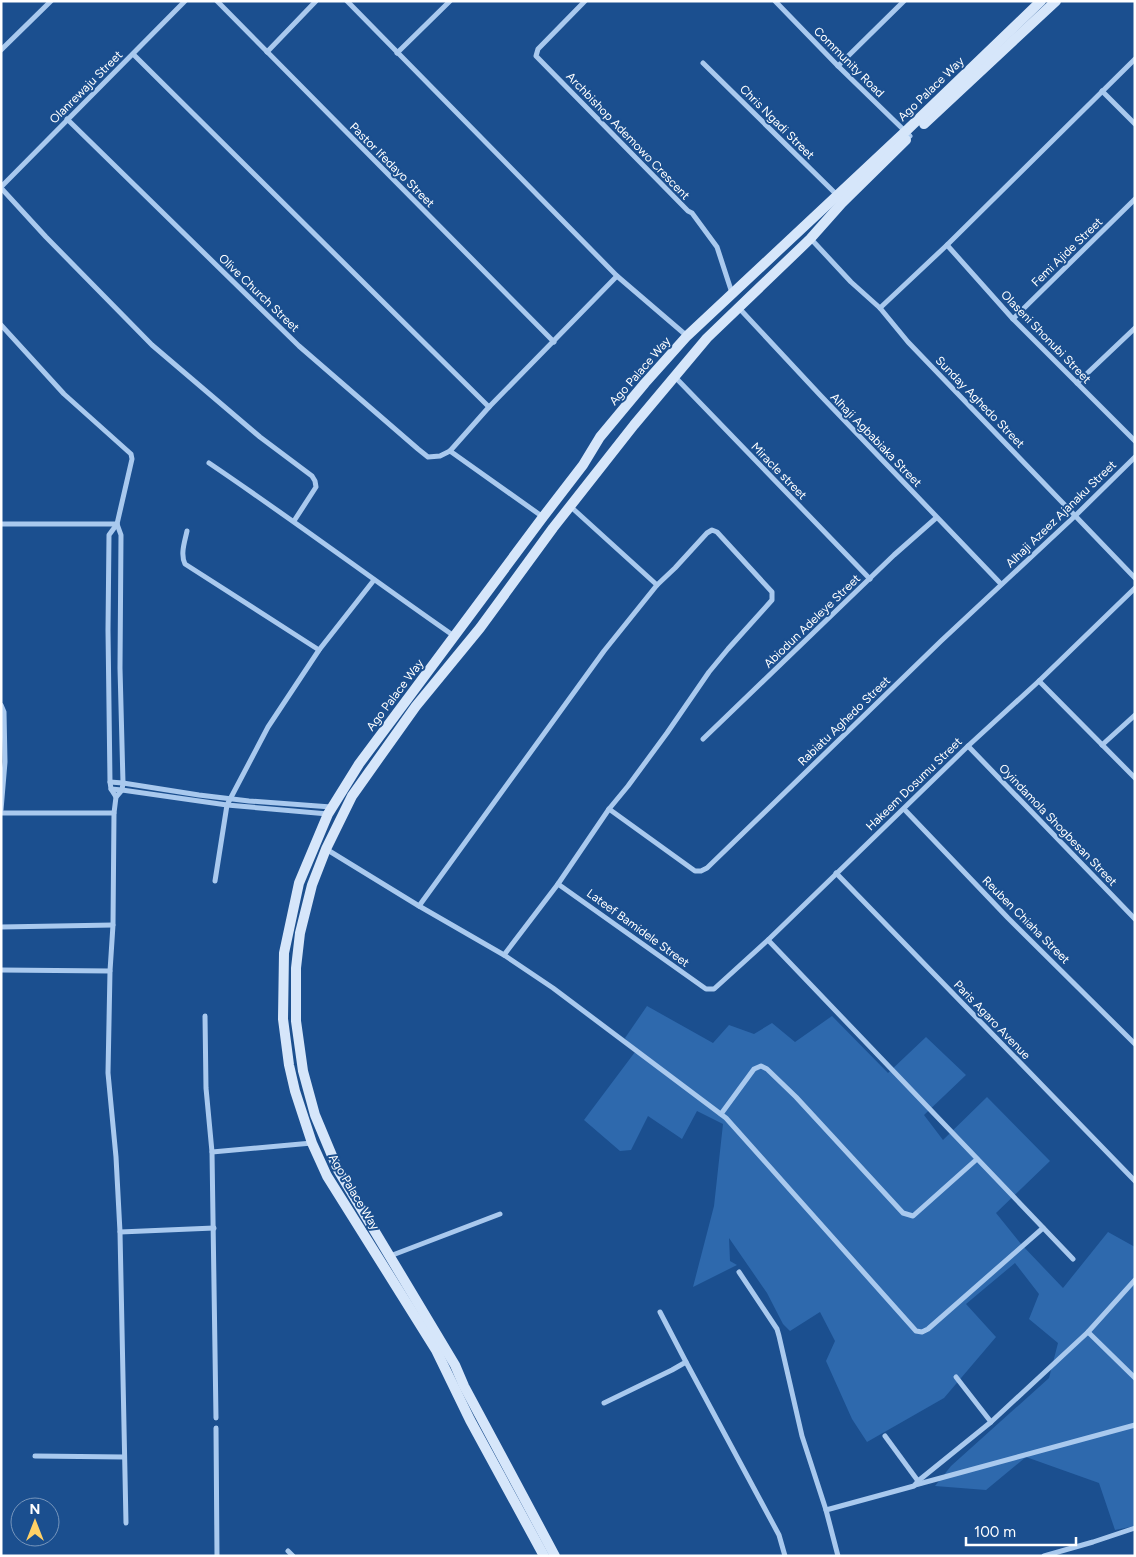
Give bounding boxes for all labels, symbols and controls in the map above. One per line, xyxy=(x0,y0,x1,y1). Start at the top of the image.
street label: Community Road xyxy=(811,24,887,100)
street label: Olanrewaju Street xyxy=(47,47,126,126)
street label: Ago Palace Way xyxy=(895,54,967,124)
street label: Archbishop Ademowo Crescent xyxy=(563,69,693,203)
street label: Chris Ngadi Street xyxy=(737,82,817,162)
street label: Pastor Ifedayo Street xyxy=(347,120,438,211)
street label: Femi Ajide Street xyxy=(1029,214,1106,289)
street label: Olive Church Street xyxy=(216,251,302,335)
street label: Olaseni Shonubi Street xyxy=(998,288,1094,387)
street label: Ago Palace Way xyxy=(606,333,674,408)
street label: Sunday Aghedo Street xyxy=(933,353,1028,451)
street label: Alhaji Agbabiaka Street xyxy=(828,390,925,490)
street label: Miracle street xyxy=(748,440,810,503)
street label: Alhaji Azeez Ajanaku Street xyxy=(1003,457,1119,570)
street label: Abiodun Adeleye Street xyxy=(761,571,863,671)
street label: Ago Palace Way xyxy=(363,656,427,734)
street label: Rabiatu Aghedo Street xyxy=(795,673,893,769)
street label: Hakeem Dosumu Street xyxy=(863,734,965,834)
street label: Oyindamola Shogbesan Street xyxy=(996,761,1120,889)
street label: Reuben Chiaha Street xyxy=(979,873,1073,967)
street label: Lateef Bamidele Street xyxy=(584,886,692,970)
street label: Paris Agaro Avenue xyxy=(951,978,1034,1063)
street label: Ago Palace Way xyxy=(326,1151,383,1233)
north arrow xyxy=(10,1497,60,1547)
text: N xyxy=(30,1501,40,1518)
scale bar xyxy=(966,1514,1076,1546)
text: 100 m xyxy=(974,1523,1016,1541)

